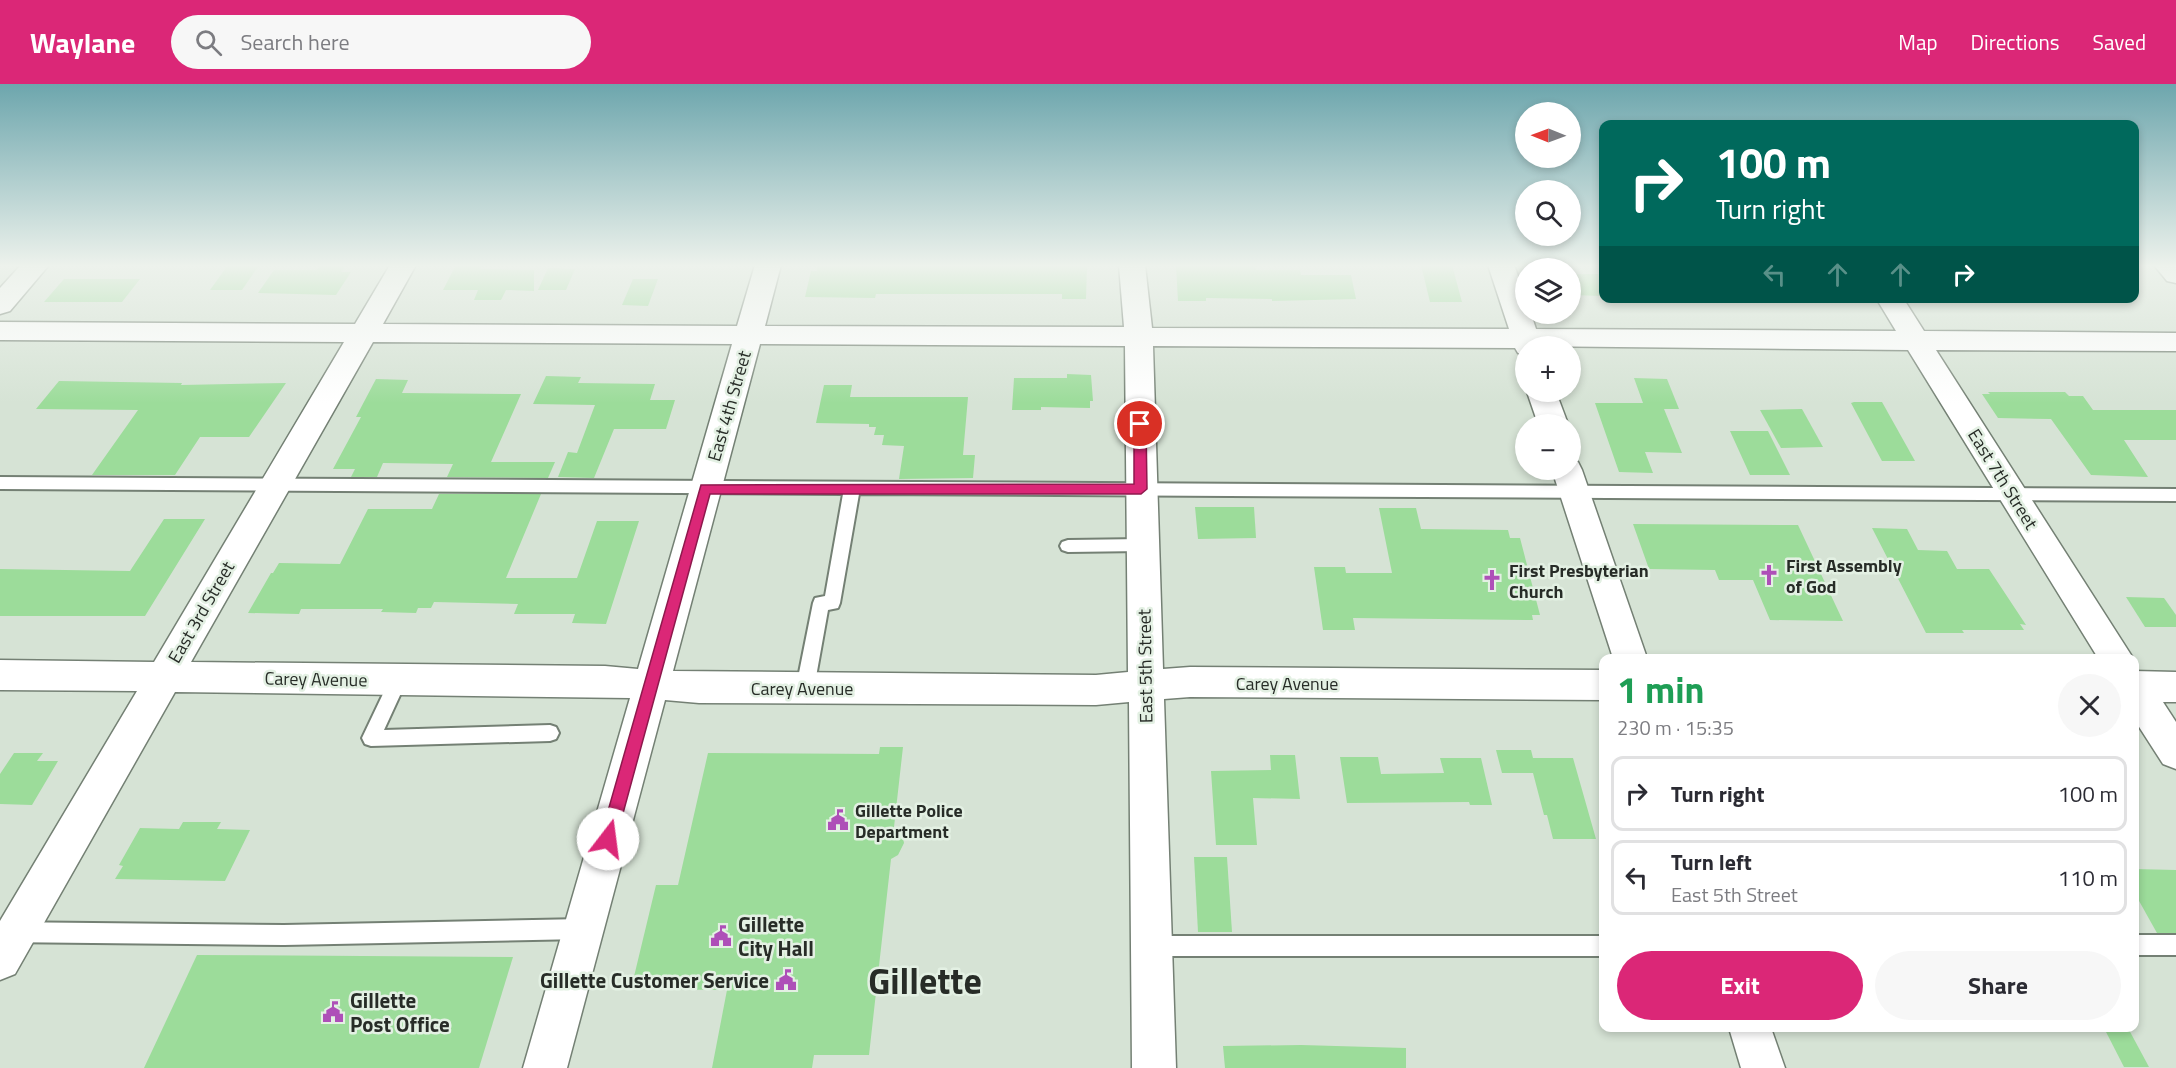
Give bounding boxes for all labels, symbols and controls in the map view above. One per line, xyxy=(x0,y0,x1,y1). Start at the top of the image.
search box xyxy=(171,15,591,69)
text: Waylane xyxy=(30,21,135,64)
text: Search here xyxy=(240,25,350,59)
icon: search xyxy=(192,26,225,59)
text: Map xyxy=(1898,26,1938,58)
text: Directions xyxy=(1971,26,2060,58)
text: Saved xyxy=(2093,26,2146,58)
north arrow xyxy=(1515,102,1581,168)
map controls xyxy=(1515,102,1581,480)
text: 100 m xyxy=(1716,130,1831,194)
icon: right xyxy=(1617,144,1695,222)
button: search xyxy=(1515,180,1581,246)
text: Turn right xyxy=(1716,188,1825,229)
button: layers xyxy=(1515,258,1581,324)
icon: left xyxy=(1758,258,1791,291)
icon: ahead xyxy=(1821,258,1854,291)
icon: ahead xyxy=(1884,258,1917,291)
icon: right xyxy=(1947,258,1980,291)
button: + xyxy=(1515,336,1581,402)
street label: East 4th Street xyxy=(700,347,758,465)
pin xyxy=(1114,398,1165,449)
icon: arrive xyxy=(1123,407,1156,440)
button: − xyxy=(1515,414,1581,480)
street label: East 7th Street xyxy=(1961,423,2045,535)
place label: First Assembly of God xyxy=(1786,552,1902,600)
street label: East 3rd Street xyxy=(161,555,241,668)
place label: First Presbyterian Church xyxy=(1509,557,1649,605)
church icon: First Assembly of God xyxy=(1757,563,1781,587)
church icon: First Presbyterian Church xyxy=(1480,568,1504,592)
street label: East 5th Street xyxy=(1130,608,1159,723)
text: 1 min xyxy=(1617,662,1704,717)
street label: Carey Avenue xyxy=(264,665,368,693)
street label: Carey Avenue xyxy=(1236,670,1338,697)
button: close xyxy=(2058,674,2121,737)
street label: Carey Avenue xyxy=(751,675,853,702)
text: 230 m · 15:35 xyxy=(1617,712,1734,743)
icon: right xyxy=(1620,777,1653,810)
text: Turn right xyxy=(1671,777,1765,811)
text: 100 m xyxy=(2058,777,2118,811)
place label: Gillette Police Department xyxy=(855,797,963,845)
position arrow xyxy=(576,807,640,871)
public building icon: Gillette Police Department xyxy=(826,808,850,832)
text: Turn left xyxy=(1671,845,1752,879)
icon: left xyxy=(1620,861,1653,894)
text: 110 m xyxy=(2058,861,2118,895)
text: East 5th Street xyxy=(1671,879,1798,910)
place label: Gillette City Hall xyxy=(738,908,814,964)
public building icon: Gillette City Hall xyxy=(709,924,733,948)
button: Exit xyxy=(1617,951,1863,1020)
button: Share xyxy=(1875,951,2121,1020)
district label: Gillette xyxy=(868,953,982,1008)
place label: Gillette Customer Service xyxy=(540,964,769,996)
public building icon: Gillette Customer Service xyxy=(774,968,798,992)
place label: Gillette Post Office xyxy=(350,984,450,1040)
public building icon: Gillette Post Office xyxy=(321,1000,345,1024)

